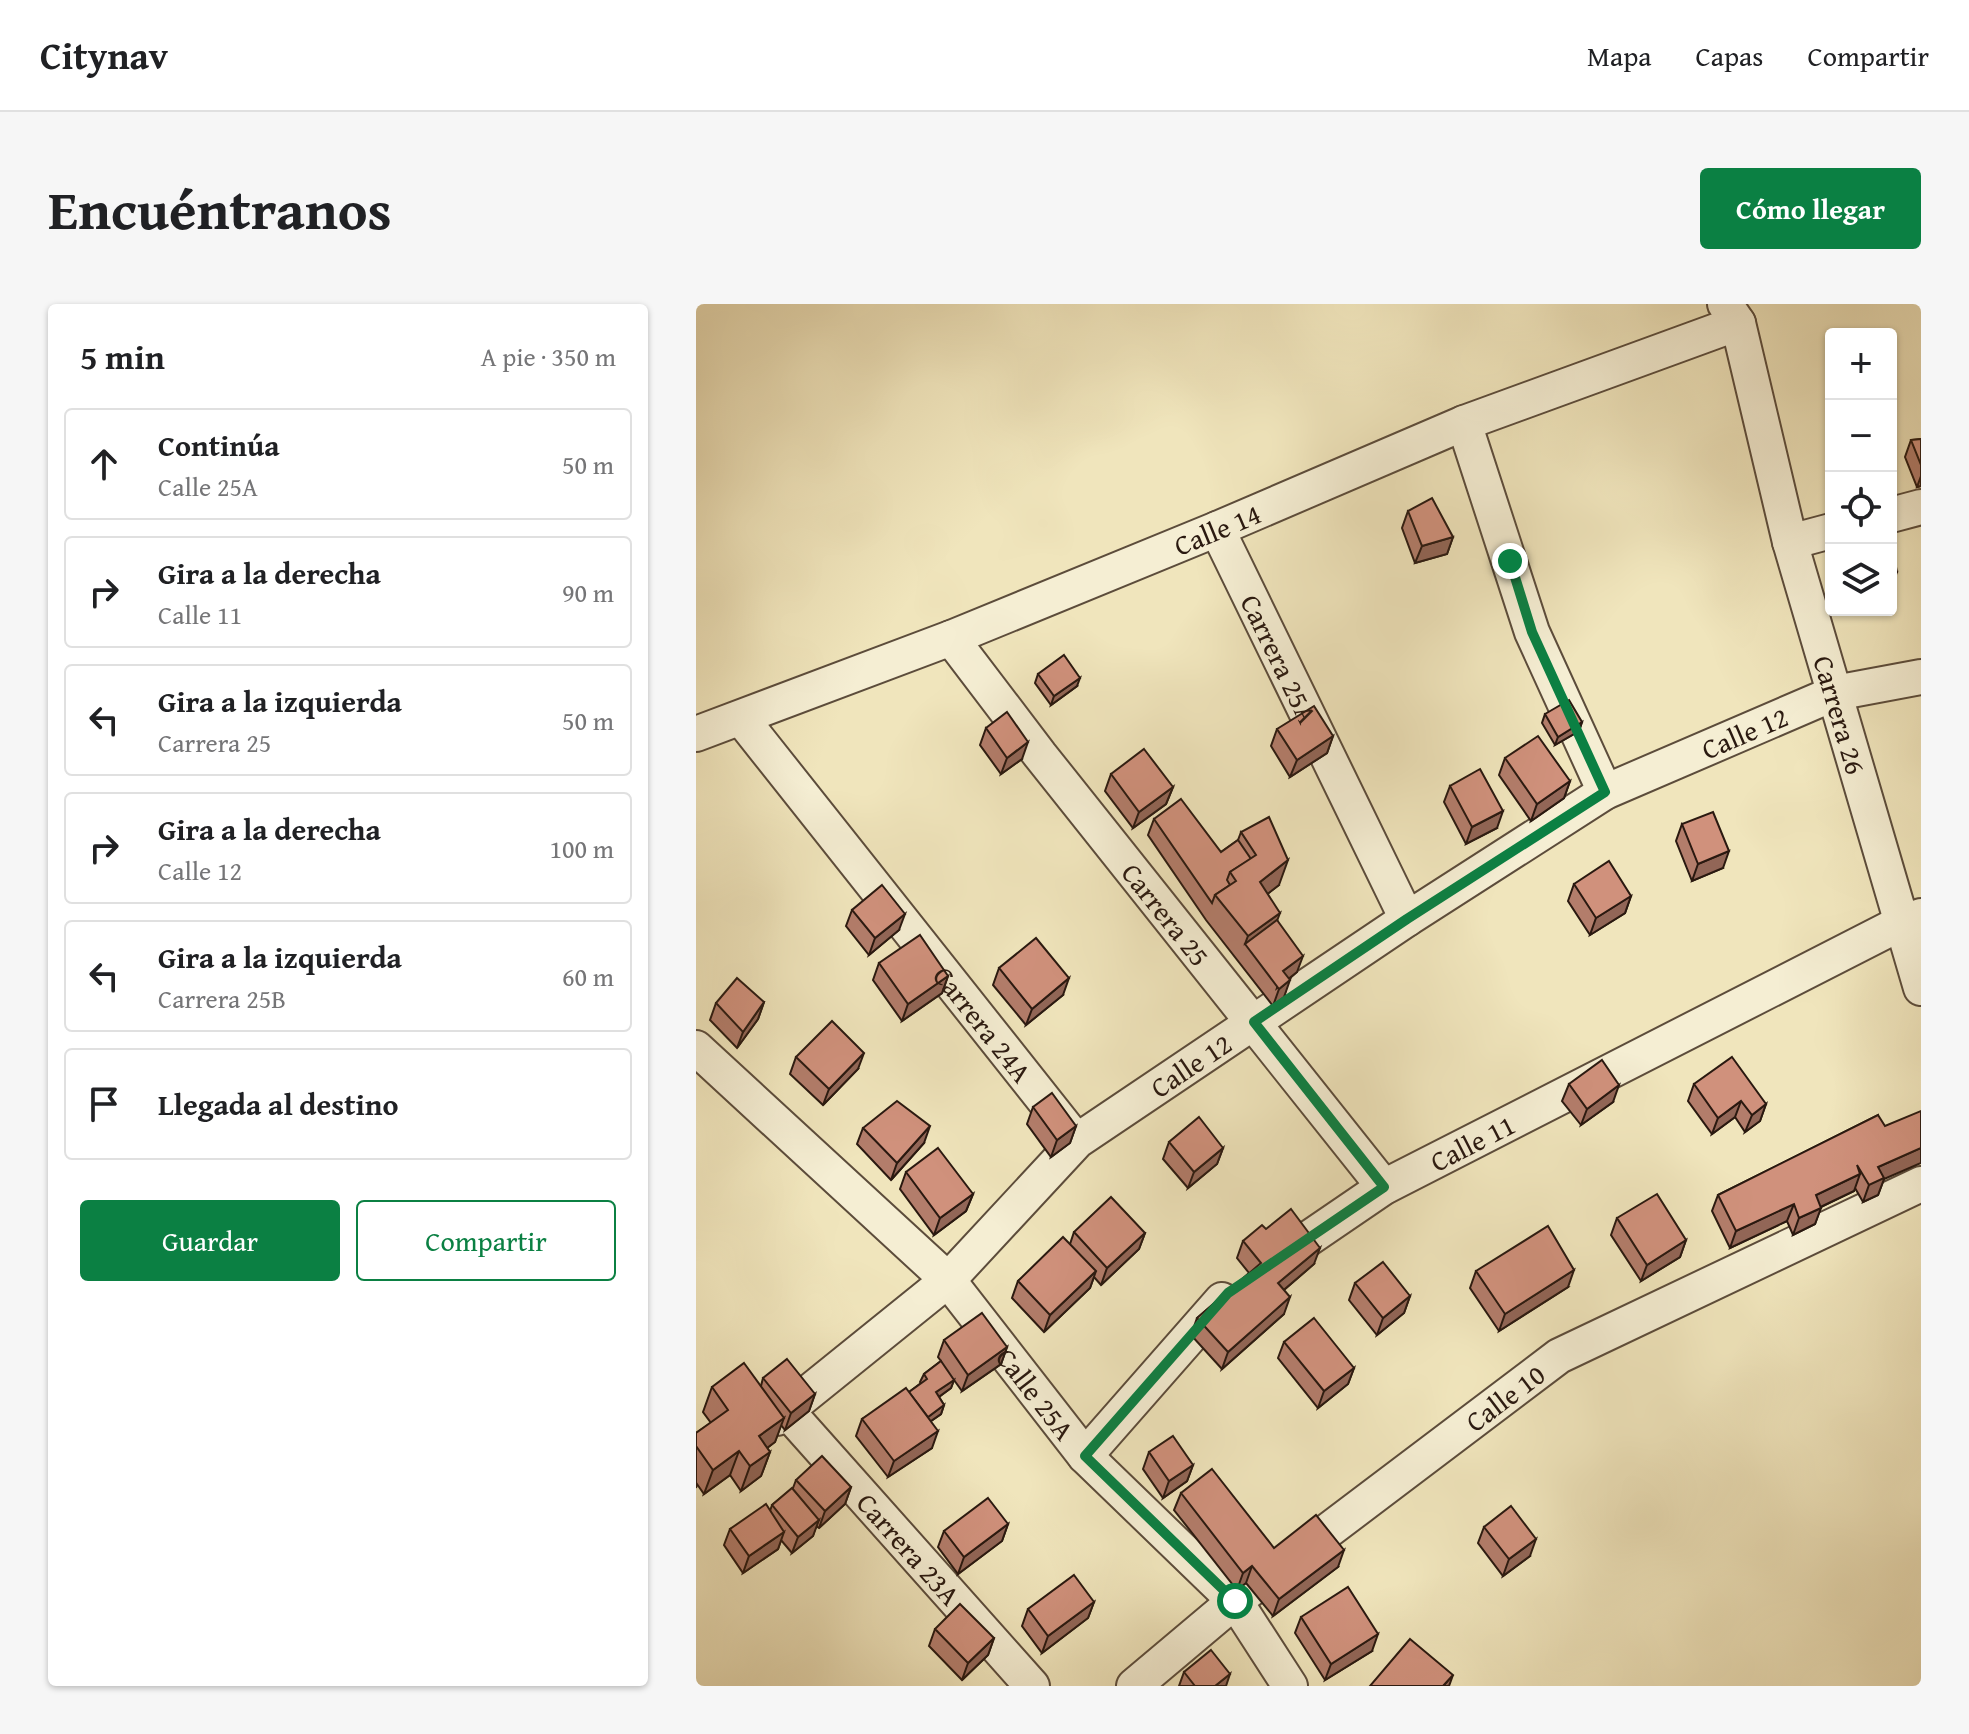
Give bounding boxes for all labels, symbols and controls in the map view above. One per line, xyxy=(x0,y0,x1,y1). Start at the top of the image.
text: Citynav xyxy=(40,27,168,83)
text: Mapa xyxy=(1587,35,1652,76)
text: Capas xyxy=(1696,35,1763,76)
text: Compartir xyxy=(1807,35,1929,76)
text: Encuéntranos xyxy=(48,167,392,250)
button: Cómo llegar xyxy=(1700,168,1921,249)
map controls xyxy=(1825,328,1897,616)
button: + xyxy=(1825,328,1897,400)
text: 5 min xyxy=(80,332,165,381)
text: A pie · 350 m xyxy=(481,337,616,376)
button: − xyxy=(1825,400,1897,472)
text: Continúa xyxy=(158,423,280,467)
icon: ahead xyxy=(82,442,126,486)
text: 50 m xyxy=(562,445,614,484)
text: Calle 25A xyxy=(158,467,258,506)
button: locate xyxy=(1825,472,1897,544)
street label: Calle 14 xyxy=(1167,492,1267,565)
route end xyxy=(1492,543,1528,579)
button: layers xyxy=(1825,544,1897,616)
text: Gira a la derecha xyxy=(158,551,381,595)
icon: right xyxy=(82,570,126,614)
text: 90 m xyxy=(562,573,614,612)
street label: Carrera 25A xyxy=(1231,587,1329,730)
text: Calle 11 xyxy=(158,595,242,634)
street label: Carrera 26 xyxy=(1804,650,1878,779)
text: Gira a la izquierda xyxy=(158,679,402,723)
street label: Calle 12 xyxy=(1695,695,1794,769)
icon: left xyxy=(82,698,126,742)
text: 50 m xyxy=(562,701,614,740)
text: Carrera 25 xyxy=(158,723,271,762)
text: Gira a la derecha xyxy=(158,807,381,851)
icon: right xyxy=(82,826,126,870)
text: 100 m xyxy=(549,829,614,868)
text: Calle 12 xyxy=(158,851,242,890)
street label: Carrera 25 xyxy=(1112,853,1220,974)
text: Gira a la izquierda xyxy=(158,935,402,979)
icon: left xyxy=(82,954,126,998)
street label: Carrera 24A xyxy=(924,956,1043,1091)
text: 60 m xyxy=(562,957,614,996)
text: Carrera 25B xyxy=(158,979,286,1018)
street label: Calle 12 xyxy=(1141,1022,1239,1107)
icon: arrive xyxy=(82,1082,126,1126)
text: Llegada al destino xyxy=(158,1082,399,1126)
street label: Calle 11 xyxy=(1422,1103,1522,1181)
button: Guardar xyxy=(80,1200,340,1281)
button: Compartir xyxy=(356,1200,616,1281)
street label: Calle 25A xyxy=(987,1338,1085,1448)
street label: Calle 10 xyxy=(1456,1354,1553,1441)
street label: Carrera 23A xyxy=(848,1483,971,1614)
route start xyxy=(1217,1583,1253,1619)

